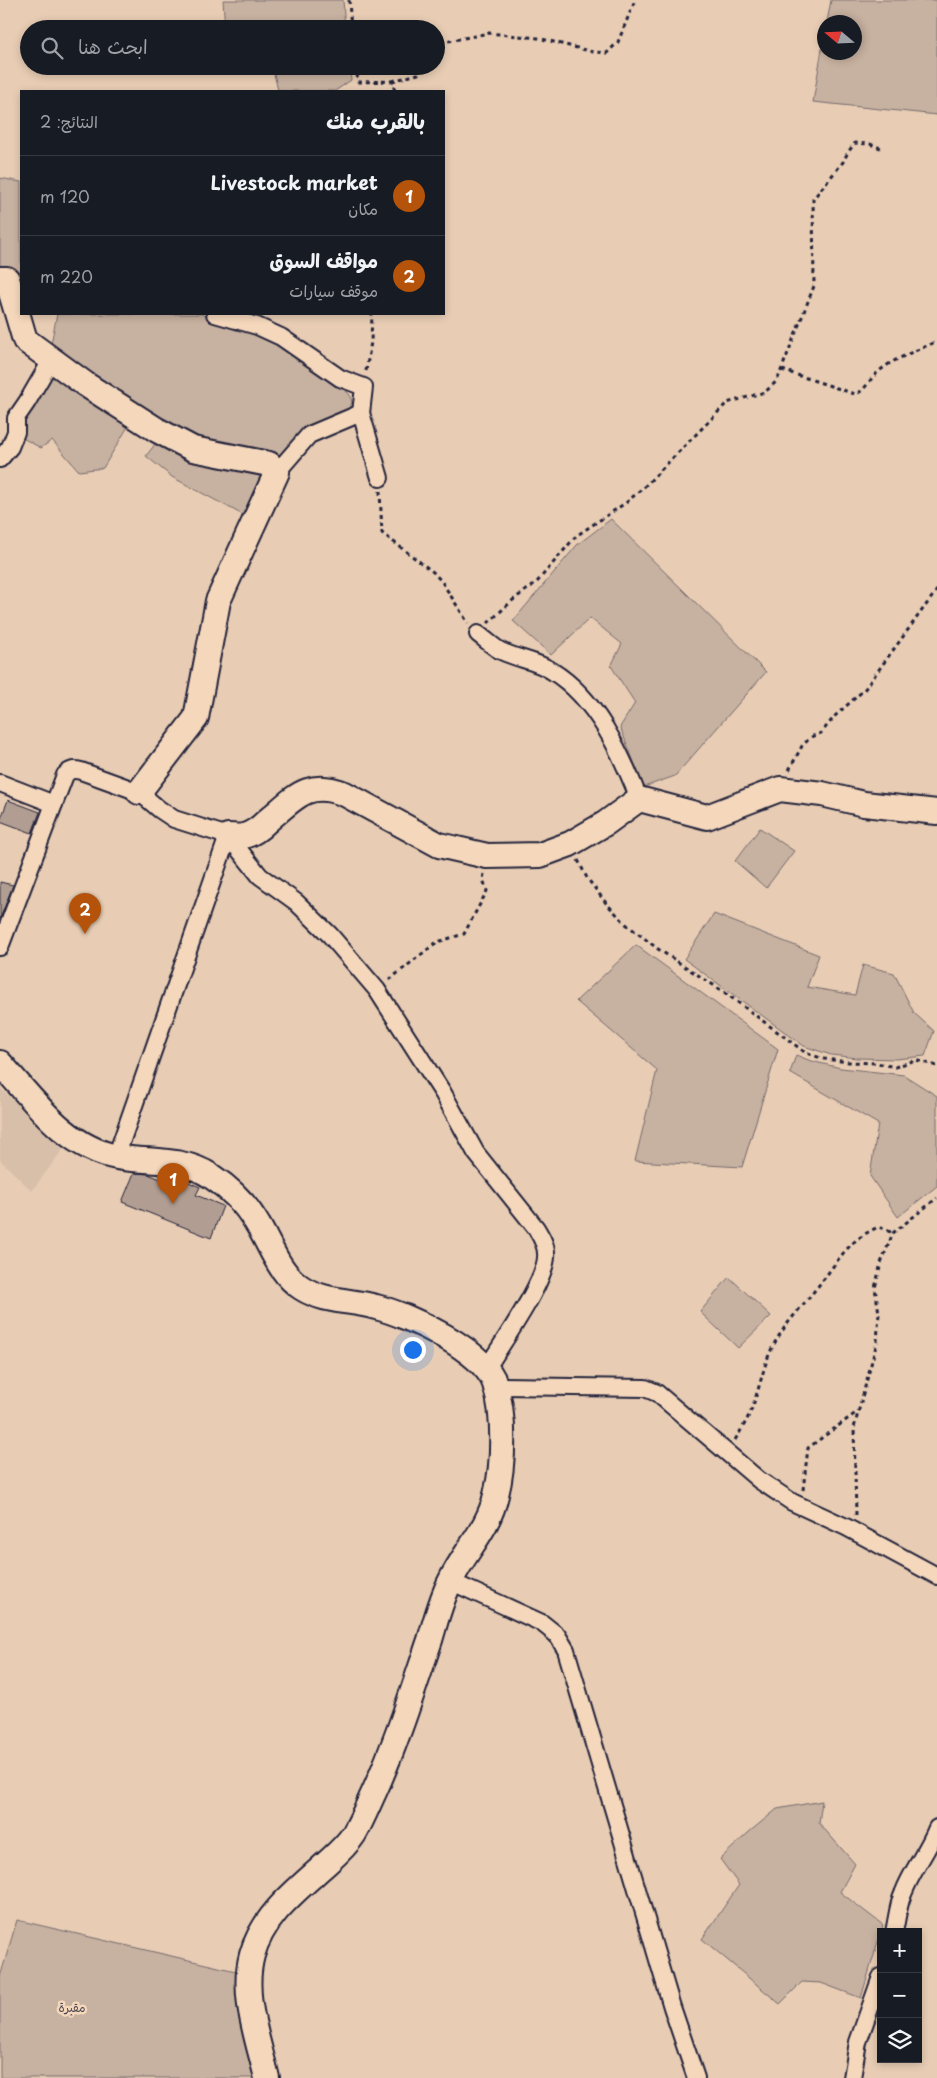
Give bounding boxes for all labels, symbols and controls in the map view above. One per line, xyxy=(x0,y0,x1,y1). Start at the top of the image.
north arrow xyxy=(817,15,862,60)
search box xyxy=(20,20,445,75)
text: ابحث هنا xyxy=(78,32,148,60)
icon: search xyxy=(38,34,66,62)
text: بالقرب منك xyxy=(326,104,425,136)
text: النتائج: 2 xyxy=(40,109,98,133)
text: Livestock market xyxy=(211,168,378,196)
text: 120 m xyxy=(40,184,90,208)
text: 1 xyxy=(405,184,413,208)
text: مكان xyxy=(348,196,378,220)
text: مواقف السوق xyxy=(270,246,378,274)
text: 220 m xyxy=(40,264,93,288)
text: 2 xyxy=(403,264,415,288)
text: موقف سيارات xyxy=(289,278,378,302)
pin: 2 xyxy=(69,893,101,934)
pin: 1 xyxy=(157,1163,189,1204)
your location xyxy=(400,1337,426,1363)
map controls xyxy=(877,1928,922,2063)
button: + xyxy=(877,1928,922,1973)
button: − xyxy=(877,1973,922,2018)
park label: مقبرة xyxy=(59,1998,85,2016)
button: layers xyxy=(877,2018,922,2063)

